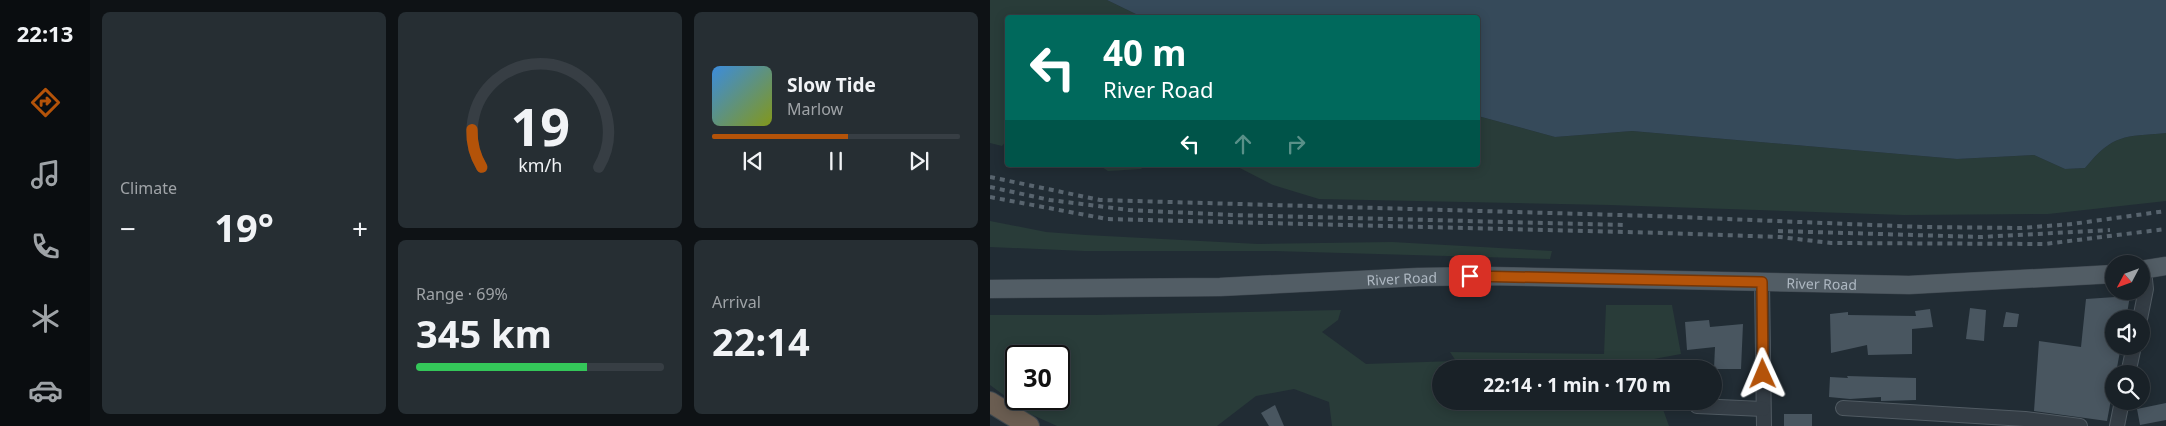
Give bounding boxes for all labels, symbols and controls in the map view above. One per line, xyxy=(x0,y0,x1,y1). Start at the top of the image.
text: 22:13 xyxy=(17,18,73,48)
text: 40 m xyxy=(1103,29,1186,76)
icon: left xyxy=(1020,35,1085,100)
text: Slow Tide xyxy=(787,72,876,98)
text: River Road xyxy=(1103,74,1214,104)
icon: directions xyxy=(28,85,63,120)
text: 19 xyxy=(510,90,570,161)
text: Marlow xyxy=(787,98,843,120)
icon: left xyxy=(1176,130,1204,158)
icon: ahead xyxy=(1229,130,1257,158)
icon: right xyxy=(1282,130,1310,158)
icon: previous xyxy=(739,147,767,175)
icon: pause xyxy=(822,147,850,175)
icon: next xyxy=(905,147,933,175)
text: km/h xyxy=(518,153,562,177)
icon: music xyxy=(28,157,63,192)
text: Climate xyxy=(120,177,177,199)
text: 19° xyxy=(214,201,274,253)
text: − xyxy=(120,209,136,247)
text: + xyxy=(352,209,368,247)
icon: phone xyxy=(28,229,63,264)
pin xyxy=(1449,255,1491,297)
north arrow xyxy=(2105,255,2150,300)
map controls xyxy=(2105,255,2150,410)
icon: arrive xyxy=(1456,262,1484,290)
street label: River Road xyxy=(1366,267,1437,289)
street label: River Road xyxy=(1786,273,1857,293)
text: Range · 69% xyxy=(416,283,508,305)
text: Arrival xyxy=(712,291,761,313)
icon: climate xyxy=(28,301,63,336)
text: 345 km xyxy=(416,307,552,359)
button: sound xyxy=(2105,310,2150,355)
text: 22:14 xyxy=(712,315,810,367)
speed limit sign: 30 xyxy=(1005,345,1070,410)
position arrow xyxy=(1736,347,1788,399)
button: search xyxy=(2105,365,2150,410)
text: 22:14 · 1 min · 170 m xyxy=(1483,372,1671,398)
icon: car xyxy=(28,373,63,408)

